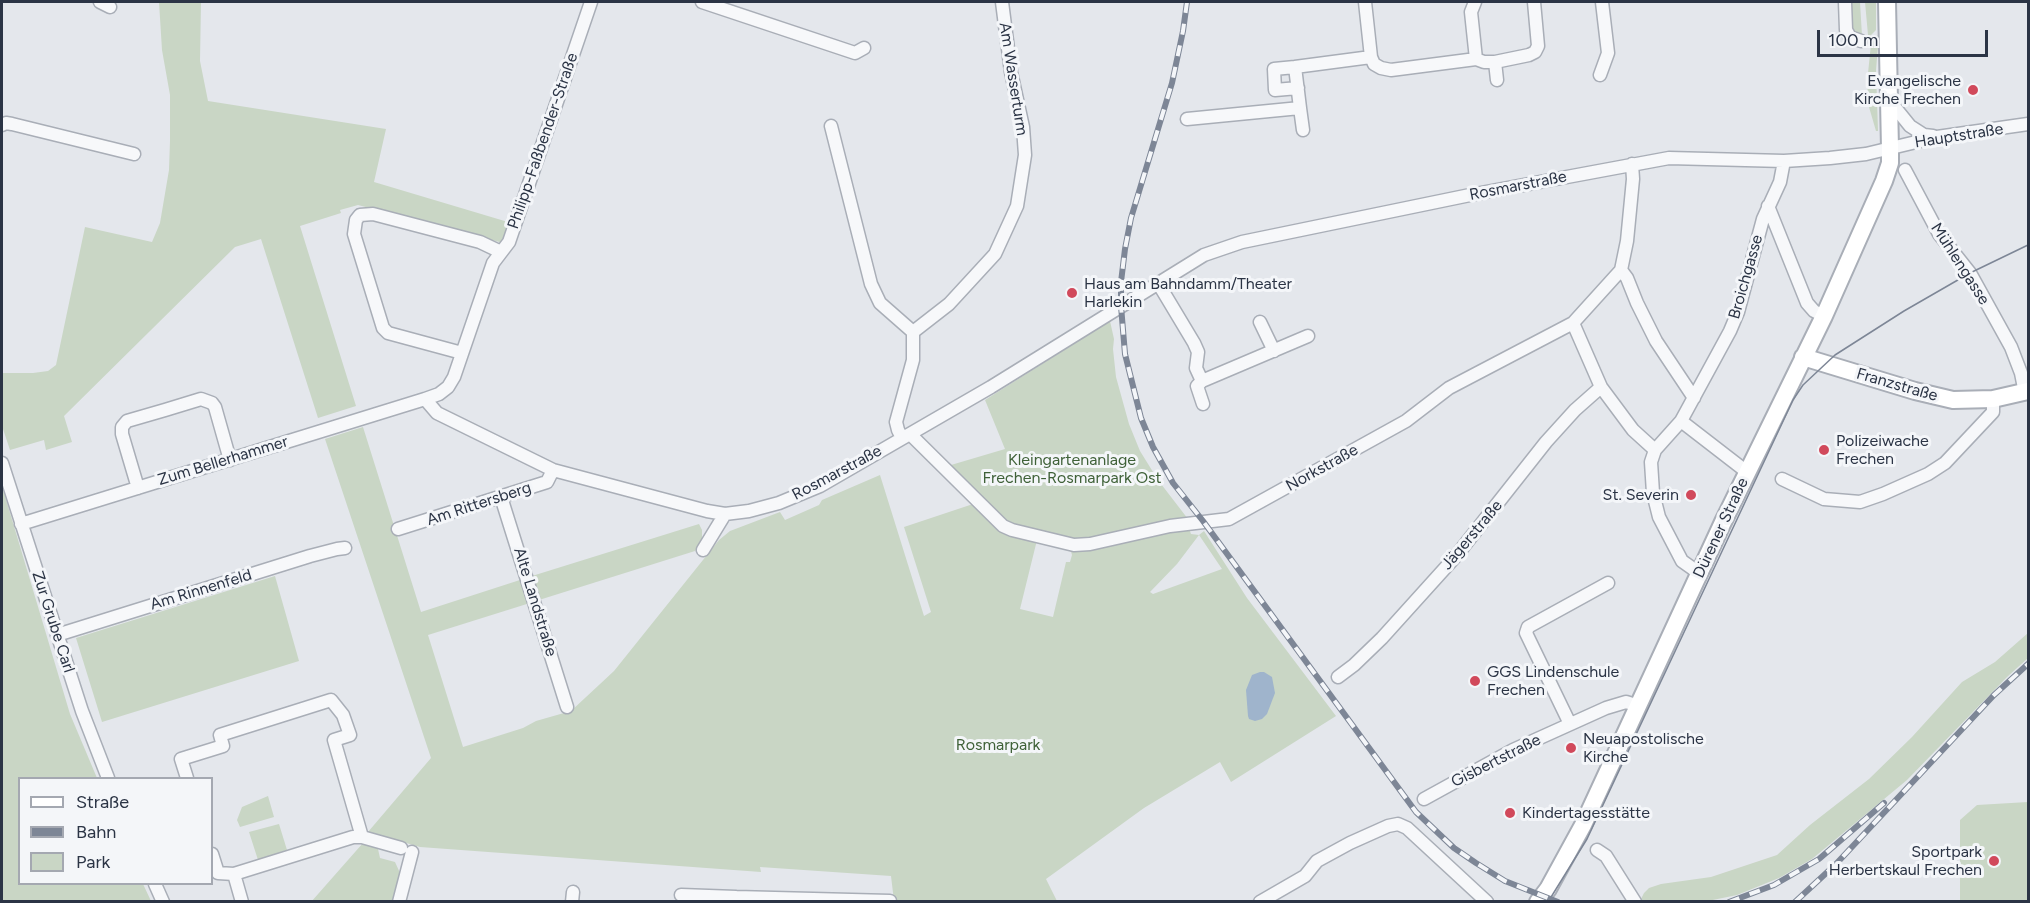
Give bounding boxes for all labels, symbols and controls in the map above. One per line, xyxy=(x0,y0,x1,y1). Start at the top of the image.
scale bar xyxy=(1820,18,1991,56)
street label: Am Wasserturm xyxy=(995,21,1031,137)
text: 100 m xyxy=(1828,29,1878,51)
street label: Philipp-Faßbender-Straße xyxy=(504,50,582,232)
place label: Evangelische Kirche Frechen xyxy=(1854,71,1961,109)
marker: Evangelische Kirche Frechen xyxy=(1966,83,1980,97)
street label: Hauptstraße xyxy=(1913,120,2005,152)
street label: Rosmarstraße xyxy=(1468,167,1568,205)
street label: Mühlengasse xyxy=(1926,219,1994,309)
street label: Broichgasse xyxy=(1725,233,1767,321)
place label: Haus am Bahndamm/Theater Harlekin xyxy=(1084,274,1292,312)
marker: Haus am Bahndamm/Theater Harlekin xyxy=(1065,286,1079,300)
street label: Franzstraße xyxy=(1854,364,1940,406)
place label: Polizeiwache Frechen xyxy=(1836,431,1929,469)
street label: Zum Bellerhammer xyxy=(156,432,290,490)
street label: Norkstraße xyxy=(1283,440,1361,496)
street label: Rosmarstraße xyxy=(789,441,885,505)
marker: Polizeiwache Frechen xyxy=(1817,443,1831,457)
park label: Kleingartenanlage Frechen-Rosmarpark Ost xyxy=(982,450,1162,488)
street label: Dürener Straße xyxy=(1689,475,1753,581)
street label: Am Rittersberg xyxy=(424,478,534,530)
place label: St. Severin xyxy=(1603,485,1679,505)
marker: St. Severin xyxy=(1684,488,1698,502)
street label: Jägerstraße xyxy=(1437,496,1507,574)
street label: Alte Landstraße xyxy=(509,545,561,659)
street label: Am Rinnenfeld xyxy=(148,565,254,615)
street label: Zur Grube Carl xyxy=(28,569,78,675)
place label: GGS Lindenschule Frechen xyxy=(1487,662,1619,700)
marker: GGS Lindenschule Frechen xyxy=(1468,674,1482,688)
place label: Neuapostolische Kirche xyxy=(1583,729,1704,767)
street label: Gisbertstraße xyxy=(1448,730,1544,792)
park label: Rosmarpark xyxy=(956,735,1040,755)
marker: Neuapostolische Kirche xyxy=(1564,741,1578,755)
legend xyxy=(18,777,213,885)
text: Straße xyxy=(76,791,129,813)
place label: Kindertagesstätte xyxy=(1522,803,1650,823)
marker: Kindertagesstätte xyxy=(1503,806,1517,820)
text: Bahn xyxy=(76,821,116,843)
place label: Sportpark Herbertskaul Frechen xyxy=(1829,842,1982,880)
text: Park xyxy=(76,851,110,873)
marker: Sportpark Herbertskaul Frechen xyxy=(1987,854,2001,868)

